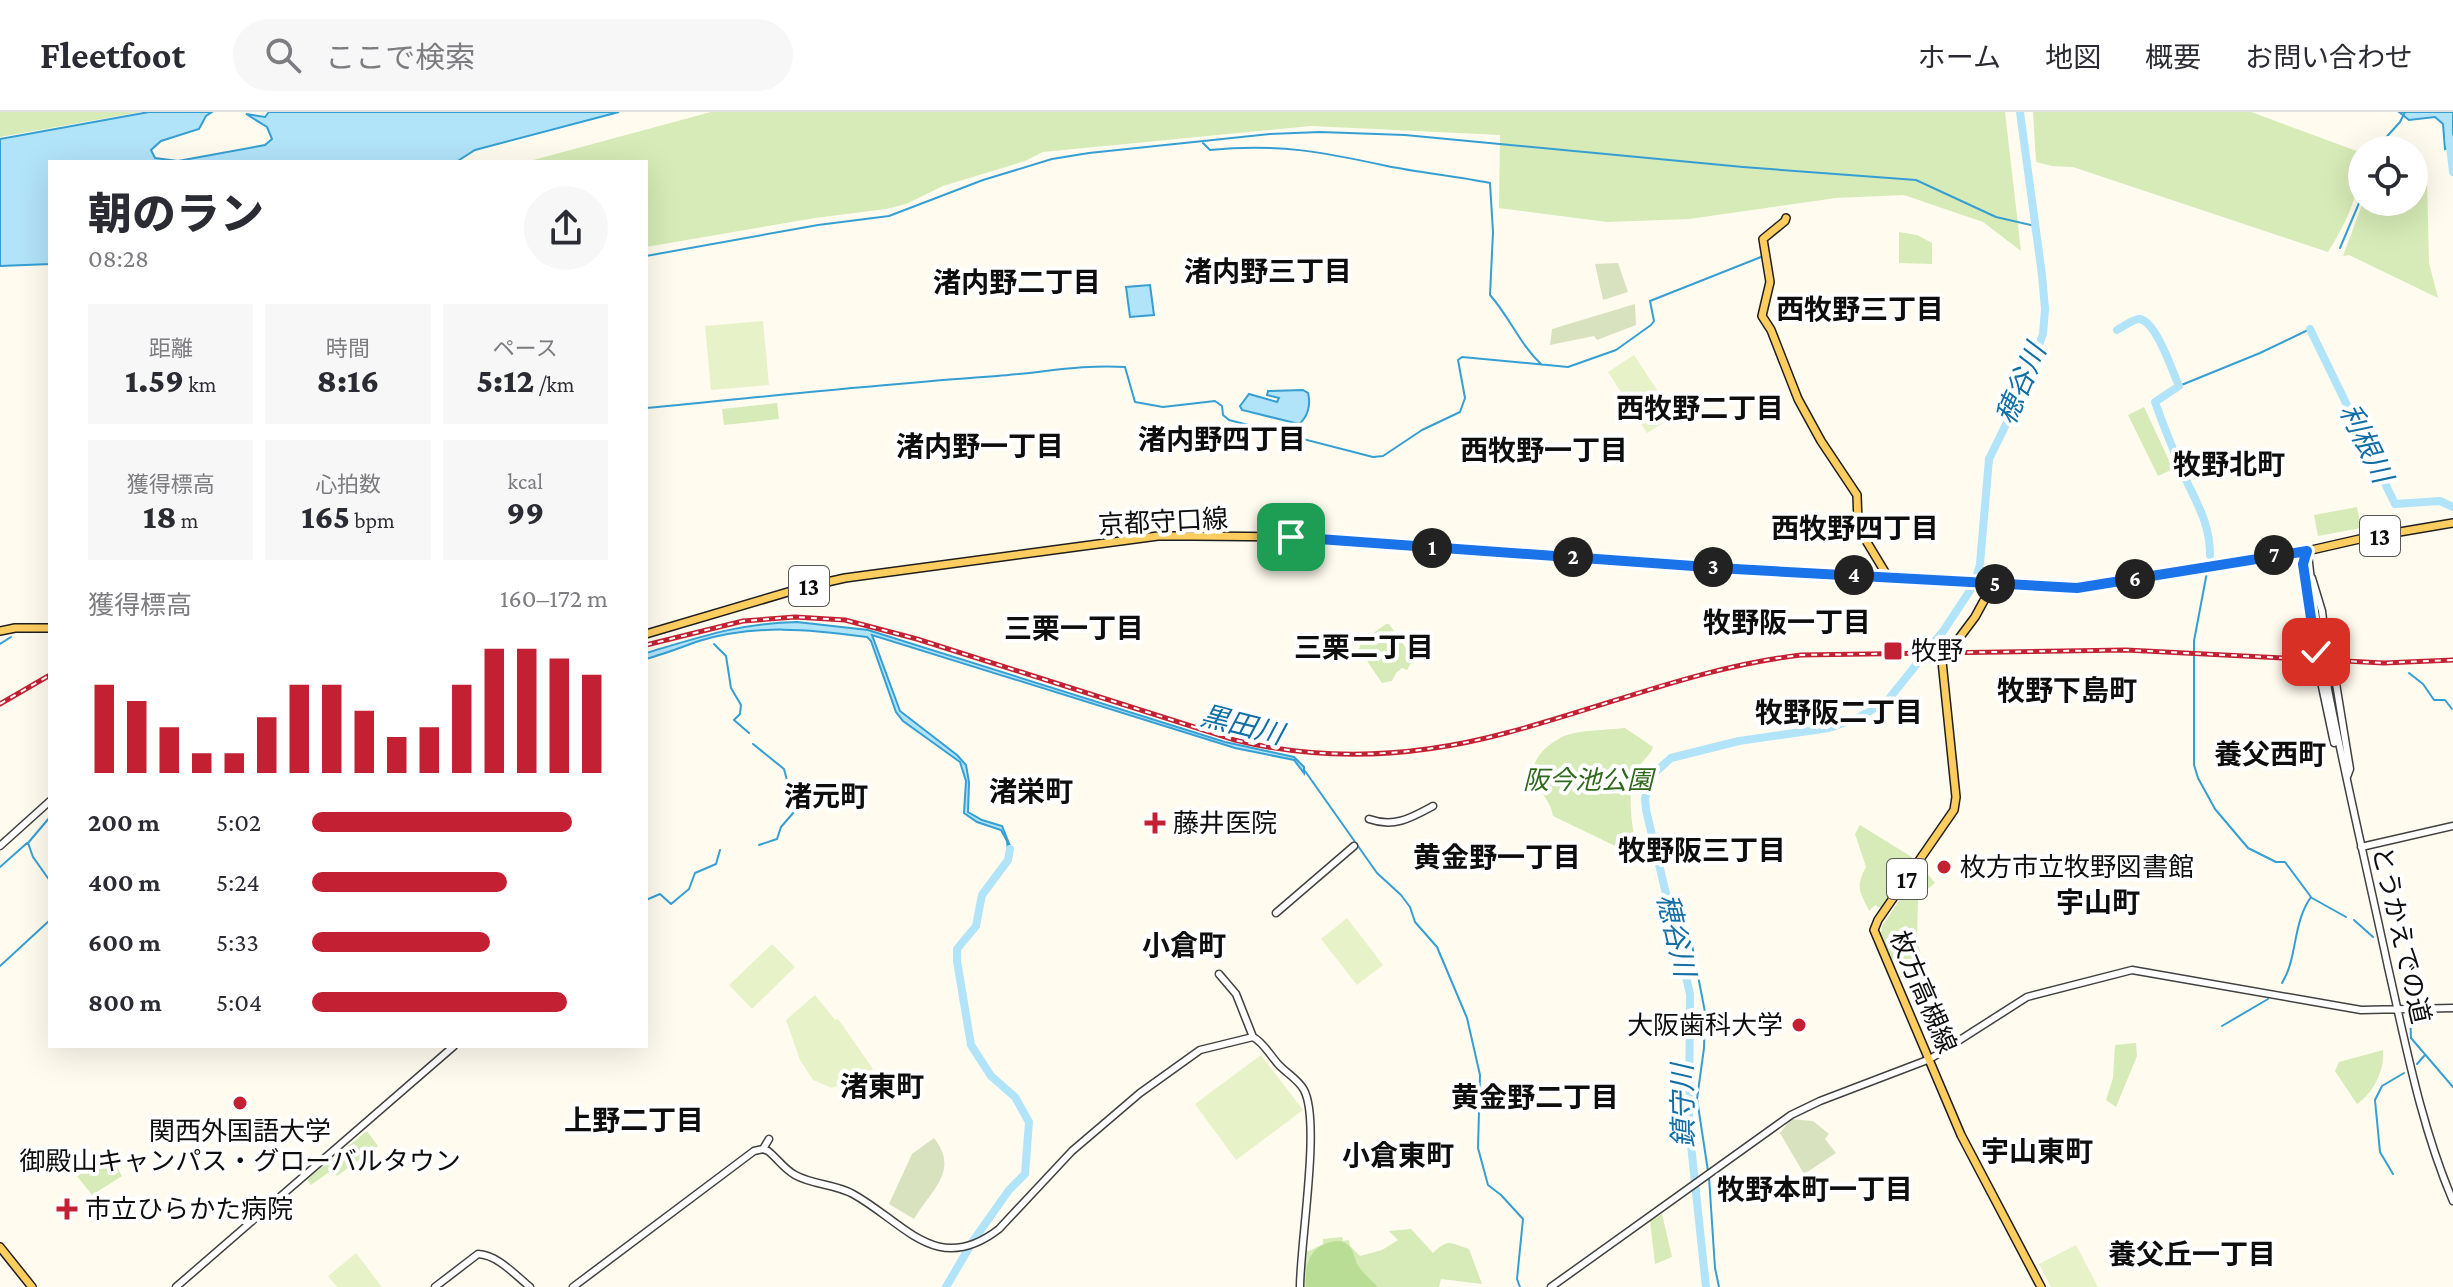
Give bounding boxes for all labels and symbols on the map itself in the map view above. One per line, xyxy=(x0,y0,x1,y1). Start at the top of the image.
district label: 渚内野三丁目 xyxy=(1184,256,1352,287)
district label: 渚内野二丁目 xyxy=(933,267,1101,298)
district label: 西牧野三丁目 xyxy=(1776,294,1944,325)
water label: 穂谷川 xyxy=(1990,337,2053,429)
district label: 西牧野二丁目 xyxy=(1616,393,1784,424)
water label: 利根川 xyxy=(2334,398,2400,490)
district label: 渚内野四丁目 xyxy=(1138,424,1306,455)
district label: 渚内野一丁目 xyxy=(896,431,1064,462)
district label: 西牧野一丁目 xyxy=(1460,435,1628,466)
district label: 牧野北町 xyxy=(2173,449,2285,480)
pin xyxy=(1257,503,1325,571)
street label: 京都守口線 xyxy=(1097,504,1229,540)
district label: 西牧野四丁目 xyxy=(1771,513,1939,544)
road number: 13 xyxy=(2360,516,2400,556)
pin: 1 xyxy=(1412,528,1452,568)
pin: 7 xyxy=(2254,535,2294,575)
pin: 2 xyxy=(1553,537,1593,577)
pin: 3 xyxy=(1693,547,1733,587)
pin: 4 xyxy=(1834,555,1874,595)
pin: 6 xyxy=(2115,559,2155,599)
pin: 5 xyxy=(1975,564,2015,604)
road number: 13 xyxy=(789,566,829,606)
district label: 牧野阪一丁目 xyxy=(1703,607,1871,638)
district label: 三栗一丁目 xyxy=(1004,613,1144,644)
pin xyxy=(2282,618,2350,686)
district label: 三栗二丁目 xyxy=(1294,632,1434,663)
place label: 牧野 xyxy=(1911,637,1963,666)
marker: 牧野 xyxy=(1882,640,1904,662)
district label: 牧野下島町 xyxy=(1997,675,2137,706)
district label: 牧野阪二丁目 xyxy=(1755,697,1923,728)
water label: 黒田川 xyxy=(1197,700,1289,751)
district label: 養父西町 xyxy=(2214,739,2326,770)
park label: 阪今池公園 xyxy=(1523,766,1657,795)
district label: 渚栄町 xyxy=(989,776,1073,807)
district label: 渚元町 xyxy=(784,781,868,812)
place label: 藤井医院 xyxy=(1173,809,1277,838)
marker: 藤井医院 xyxy=(1144,812,1166,834)
district label: 牧野阪三丁目 xyxy=(1618,835,1786,866)
district label: 黄金野一丁目 xyxy=(1413,842,1581,873)
street label: とうかえでの道 xyxy=(2366,843,2436,1027)
place label: 枚方市立牧野図書館 xyxy=(1960,853,2194,882)
marker: 枚方市立牧野図書館 xyxy=(1935,858,1953,876)
road number: 17 xyxy=(1887,859,1927,899)
district label: 宇山町 xyxy=(2056,887,2140,918)
water label: 穂谷川 xyxy=(1651,891,1701,982)
street label: 枚方高槻線 xyxy=(1884,926,1962,1058)
district label: 小倉町 xyxy=(1142,930,1226,961)
place label: 大阪歯科大学 xyxy=(1627,1011,1783,1040)
marker: 大阪歯科大学 xyxy=(1790,1016,1808,1034)
water label: 鎮守川 xyxy=(1667,1061,1699,1148)
district label: 渚東町 xyxy=(840,1071,924,1102)
district label: 黄金野二丁目 xyxy=(1451,1082,1619,1113)
marker: 関西外国語大学 御殿山キャンパス・グローバルタウン xyxy=(231,1094,249,1112)
district label: 上野二丁目 xyxy=(564,1105,704,1136)
place label: 関西外国語大学 御殿山キャンパス・グローバルタウン xyxy=(19,1117,461,1176)
district label: 宇山東町 xyxy=(1981,1136,2093,1167)
district label: 小倉東町 xyxy=(1342,1140,1454,1171)
district label: 牧野本町一丁目 xyxy=(1717,1174,1913,1205)
place label: 市立ひらかた病院 xyxy=(85,1195,293,1224)
marker: 市立ひらかた病院 xyxy=(56,1198,78,1220)
district label: 養父丘一丁目 xyxy=(2108,1239,2276,1270)

